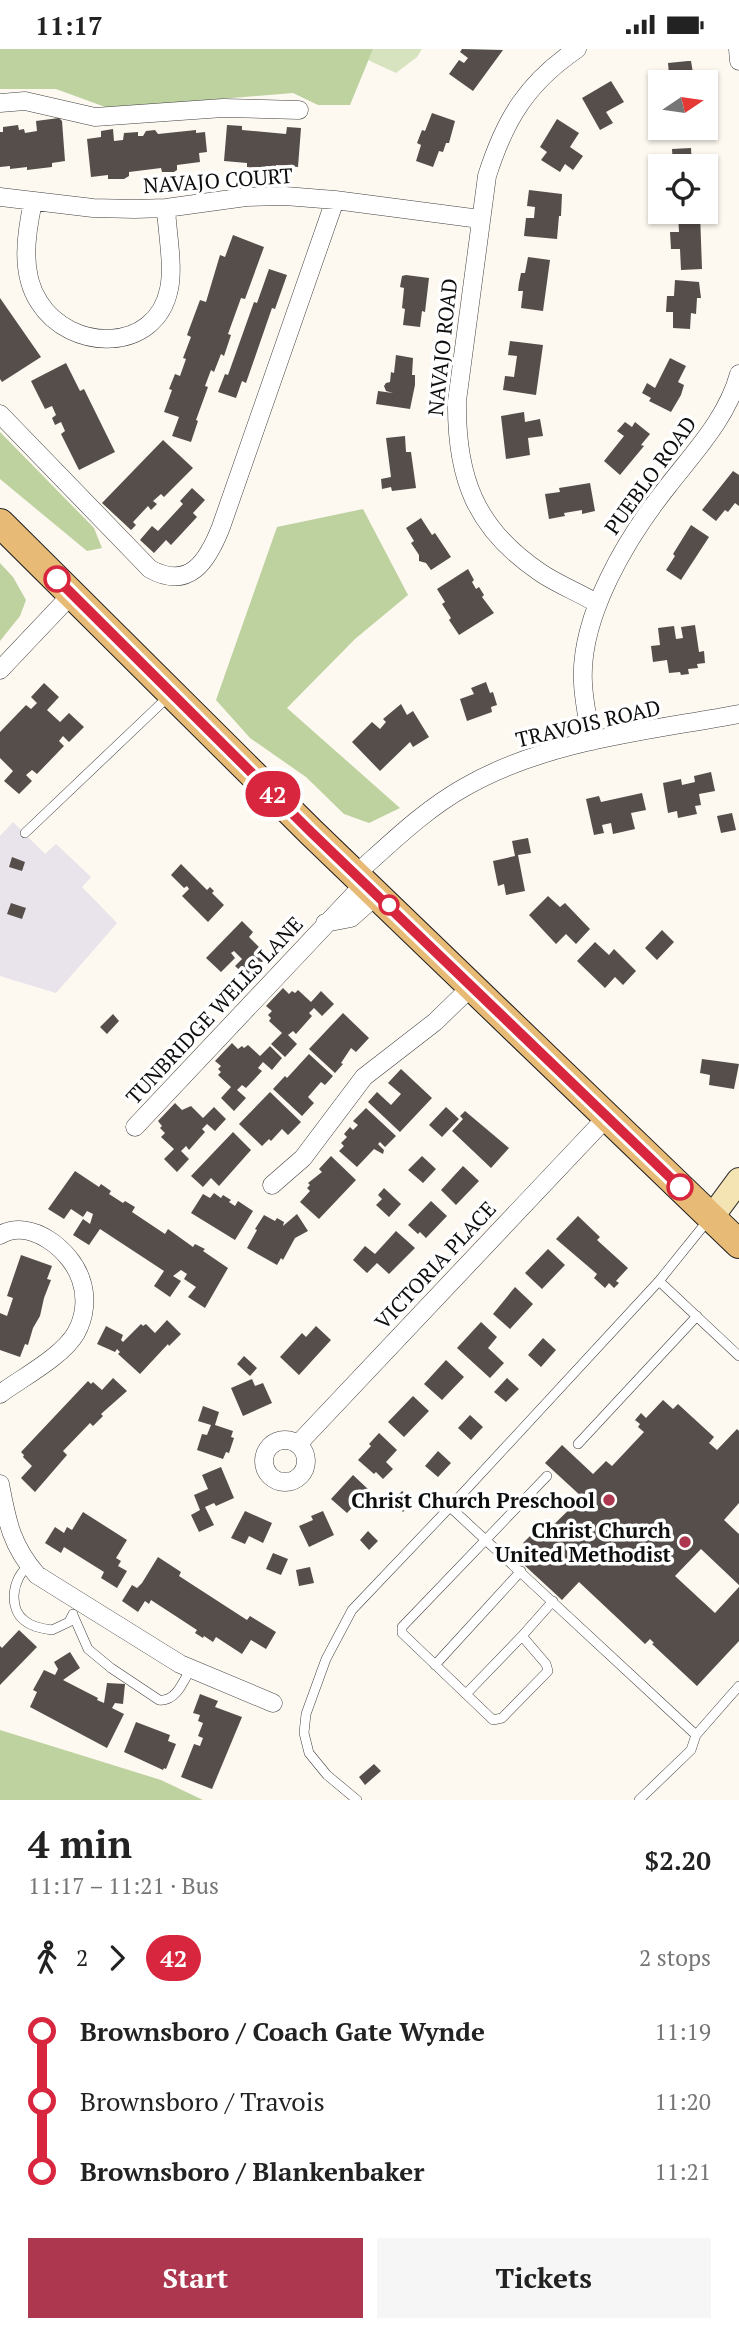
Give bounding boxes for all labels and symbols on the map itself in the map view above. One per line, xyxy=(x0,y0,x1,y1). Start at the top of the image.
north arrow xyxy=(648,70,718,140)
street label: NAVAJO COURT xyxy=(142,161,294,199)
street label: NAVAJO ROAD xyxy=(421,277,463,417)
street label: PUEBLO ROAD xyxy=(598,410,702,540)
unlabelled marker xyxy=(44,566,70,592)
street label: TRAVOIS ROAD xyxy=(513,693,663,753)
line badge: 42 xyxy=(242,771,304,817)
unlabelled marker xyxy=(379,895,399,915)
street label: TUNBRIDGE WELLS LANE xyxy=(119,910,309,1110)
unlabelled marker xyxy=(667,1174,693,1200)
street label: VICTORIA PLACE xyxy=(368,1195,502,1335)
place label: Christ Church Preschool xyxy=(351,1486,595,1514)
marker: Christ Church Preschool xyxy=(601,1492,617,1508)
place label: Christ Church United Methodist xyxy=(495,1516,672,1568)
marker: Christ Church United Methodist xyxy=(677,1534,693,1550)

